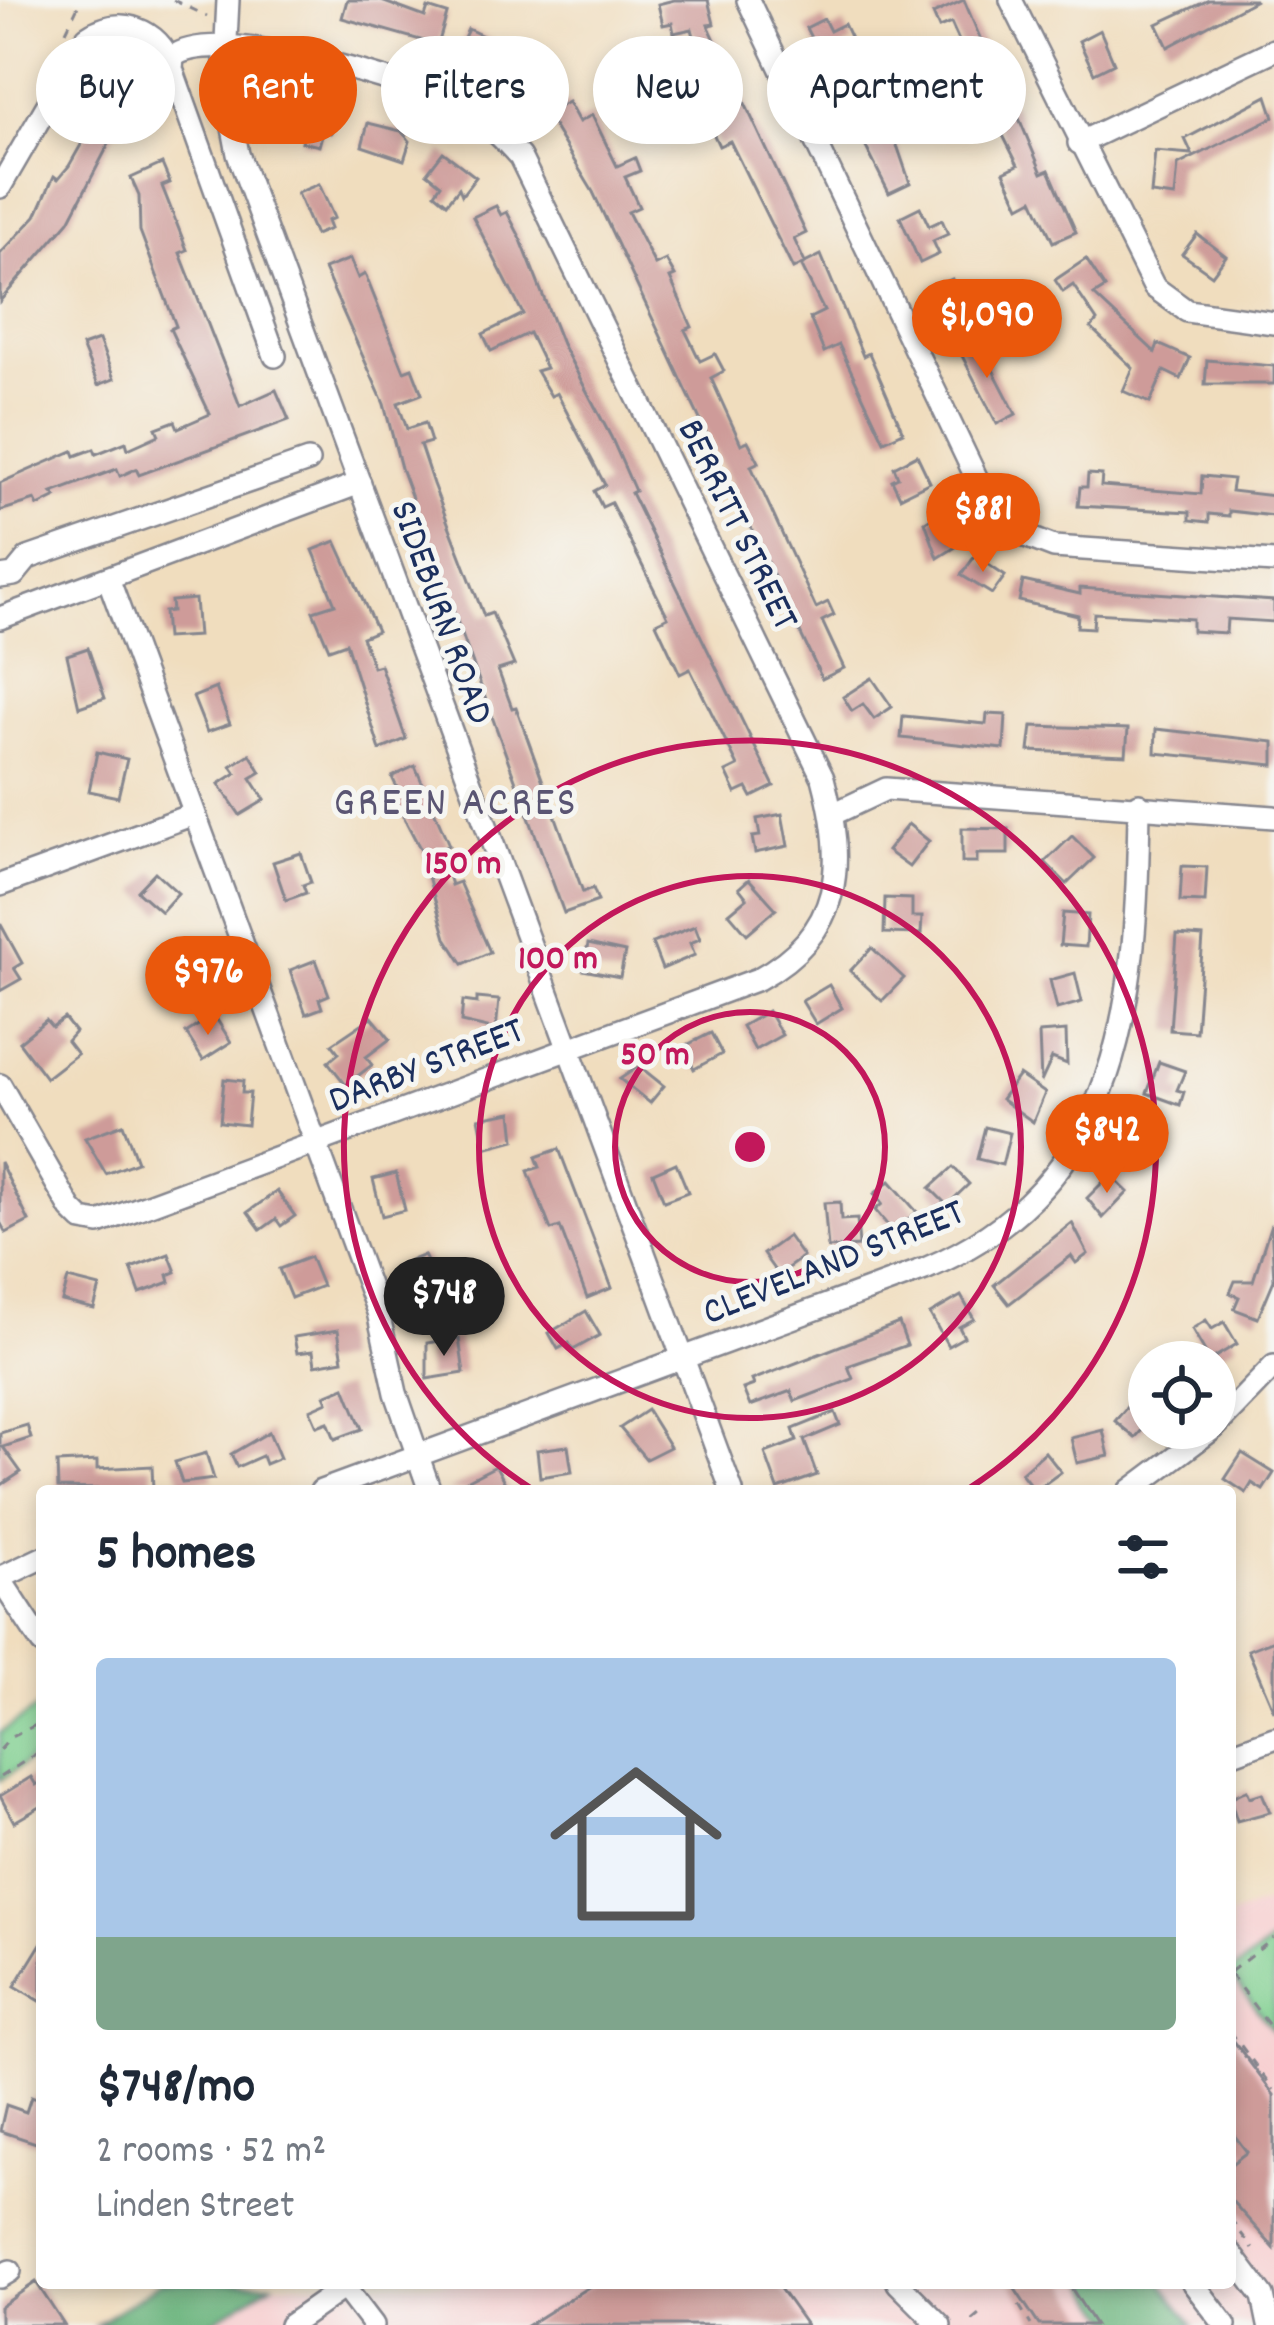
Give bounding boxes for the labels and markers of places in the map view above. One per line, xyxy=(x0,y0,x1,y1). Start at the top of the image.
pin: $1,090 xyxy=(889,279,1085,381)
pin: $881 xyxy=(912,473,1054,575)
pin: $976 xyxy=(137,936,279,1038)
pin: $842 xyxy=(1036,1094,1178,1196)
centre of rings xyxy=(729,1126,771,1168)
pin: $748 xyxy=(373,1257,515,1359)

